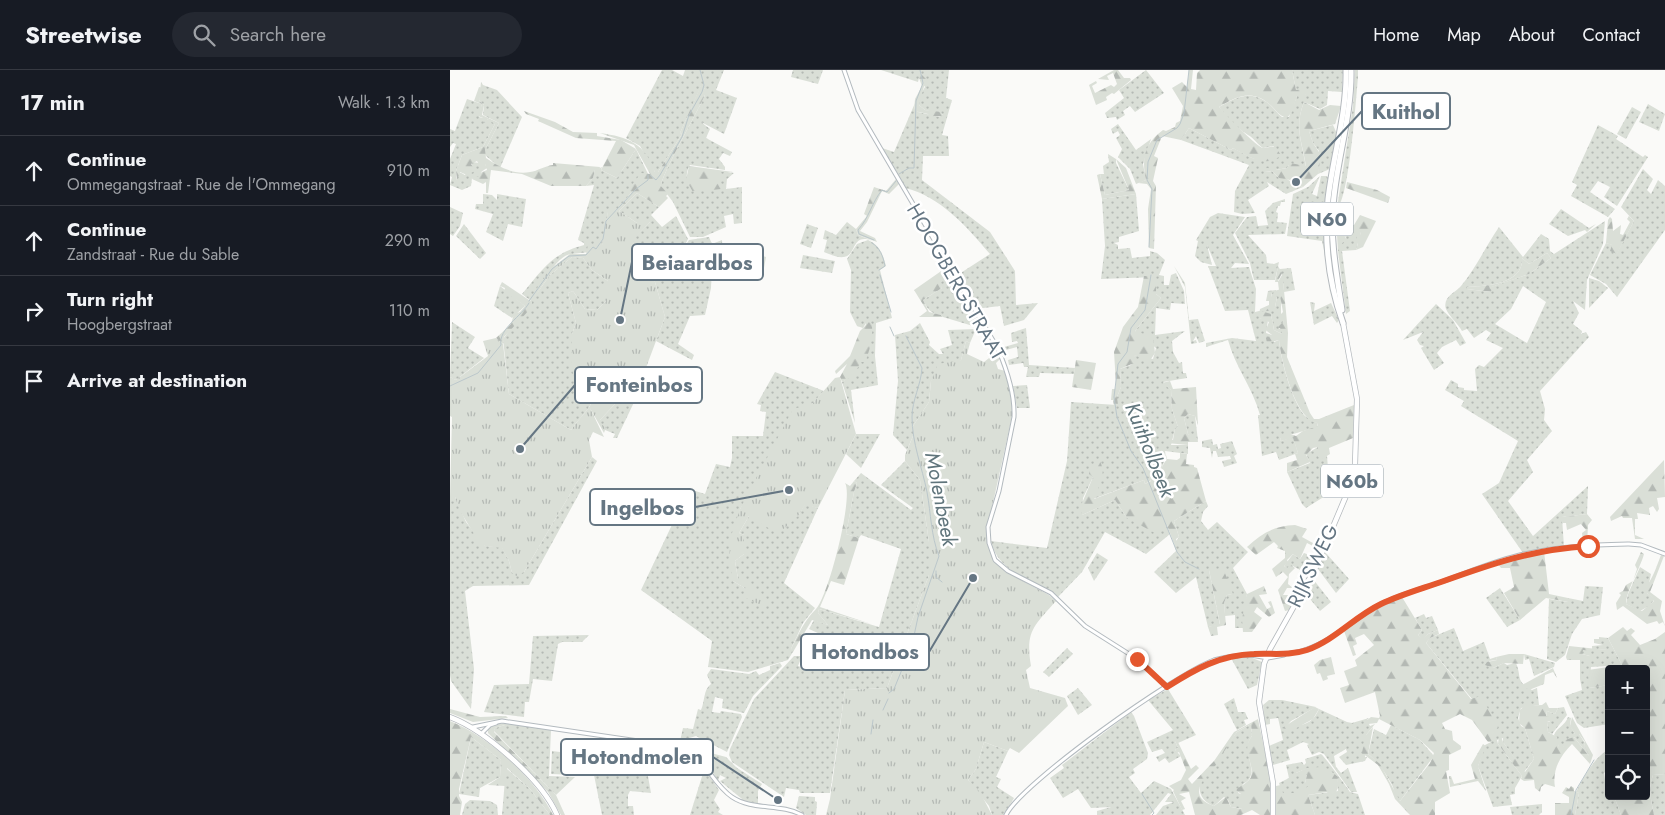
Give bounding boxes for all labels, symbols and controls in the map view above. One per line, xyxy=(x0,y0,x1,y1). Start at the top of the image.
search box xyxy=(172,12,522,57)
text: Streetwise xyxy=(25,17,142,52)
icon: search xyxy=(190,21,218,49)
text: Search here xyxy=(230,21,326,48)
text: Home xyxy=(1373,22,1419,48)
text: Map xyxy=(1447,22,1481,48)
text: About xyxy=(1509,22,1554,48)
text: Contact xyxy=(1582,22,1640,48)
text: 17 min xyxy=(20,88,85,118)
text: Walk · 1.3 km xyxy=(338,91,430,114)
callout: Kuithol xyxy=(1362,93,1450,129)
text: Kuithol xyxy=(1372,97,1440,127)
text: Continue xyxy=(67,146,146,173)
icon: ahead xyxy=(20,157,48,185)
text: 910 m xyxy=(387,159,430,182)
text: Ommegangstraat - Rue de l'Ommegang xyxy=(67,173,336,196)
street label: HOOGBERGSTRAAT xyxy=(899,198,1013,366)
road number: N60 xyxy=(1301,202,1353,236)
text: Continue xyxy=(67,216,146,243)
icon: ahead xyxy=(20,227,48,255)
text: 290 m xyxy=(385,229,430,252)
text: Zandstraat - Rue du Sable xyxy=(67,243,239,266)
callout: Beiaardbos xyxy=(632,244,763,280)
text: Beiaardbos xyxy=(642,248,753,278)
text: Turn right xyxy=(67,286,153,313)
icon: right xyxy=(20,297,48,325)
text: 110 m xyxy=(389,299,430,322)
text: Hoogbergstraat xyxy=(67,313,172,336)
icon: arrive xyxy=(20,367,48,395)
text: Arrive at destination xyxy=(67,367,247,394)
callout: Fonteinbos xyxy=(575,367,702,403)
text: Fonteinbos xyxy=(586,370,693,400)
water label: Kuitholbeek xyxy=(1117,398,1183,503)
water label: Molenbeek xyxy=(917,449,965,550)
road number: N60b xyxy=(1321,464,1383,498)
callout: Ingelbos xyxy=(590,489,695,525)
text: Ingelbos xyxy=(600,493,685,523)
street label: RIJKSWEG xyxy=(1280,519,1346,613)
route start xyxy=(1577,535,1600,558)
callout: Hotondbos xyxy=(801,634,929,670)
text: Hotondbos xyxy=(811,637,919,667)
route end xyxy=(1126,648,1149,671)
map controls xyxy=(1605,665,1650,800)
button: + xyxy=(1605,665,1650,710)
button: − xyxy=(1605,710,1650,755)
callout: Hotondmolen xyxy=(561,739,713,775)
text: Hotondmolen xyxy=(571,742,703,772)
button: locate xyxy=(1605,755,1650,800)

